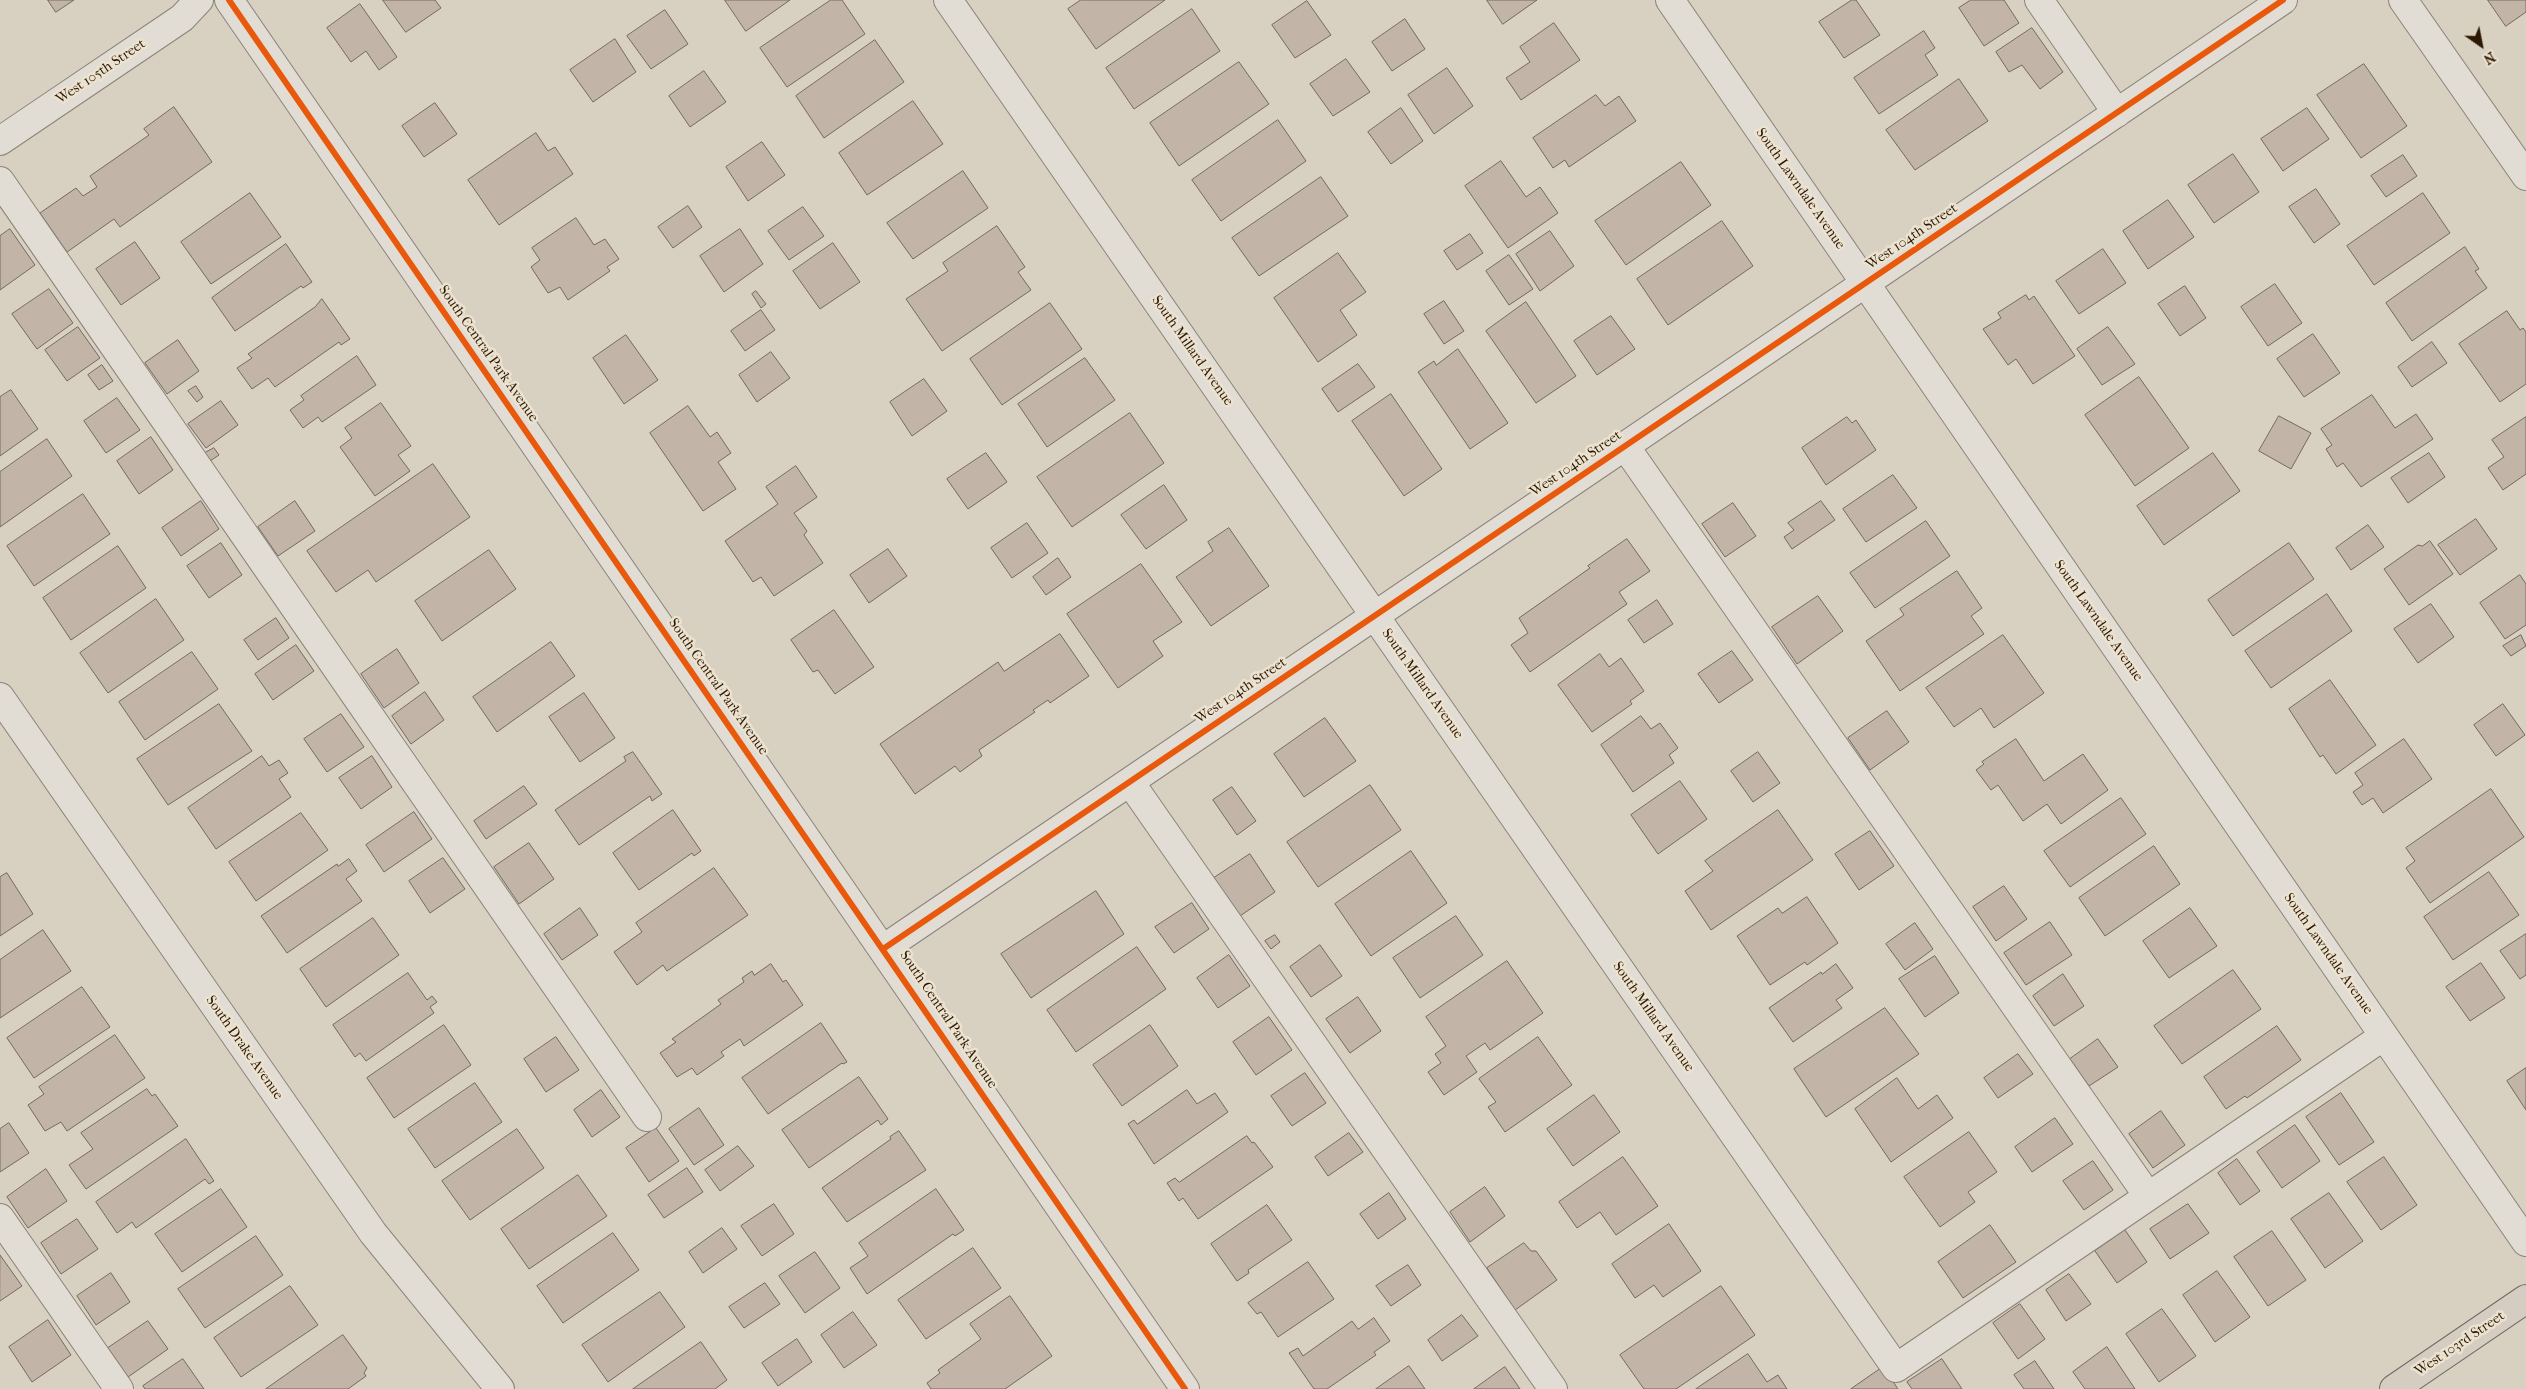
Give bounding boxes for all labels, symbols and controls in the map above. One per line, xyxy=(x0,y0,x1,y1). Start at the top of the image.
north arrow xyxy=(2456,20,2506,70)
street label: West 105th Street xyxy=(53,36,149,108)
text: N xyxy=(2480,48,2499,68)
street label: South Lawndale Avenue xyxy=(1752,125,1848,253)
street label: West 104th Street xyxy=(1863,200,1961,274)
street label: South Central Park Avenue xyxy=(434,283,542,425)
street label: South Millard Avenue xyxy=(1148,293,1236,409)
street label: West 104th Street xyxy=(1527,427,1625,501)
street label: South Lawndale Avenue xyxy=(2050,557,2146,685)
street label: South Central Park Avenue xyxy=(664,616,772,758)
street label: South Millard Avenue xyxy=(1378,626,1466,742)
street label: West 104th Street xyxy=(1192,654,1290,728)
street label: South Lawndale Avenue xyxy=(2280,890,2376,1018)
street label: South Central Park Avenue xyxy=(896,948,1000,1092)
street label: South Millard Avenue xyxy=(1609,959,1697,1075)
street label: South Drake Avenue xyxy=(202,993,286,1103)
street label: West 103rd Street xyxy=(2412,1308,2508,1380)

